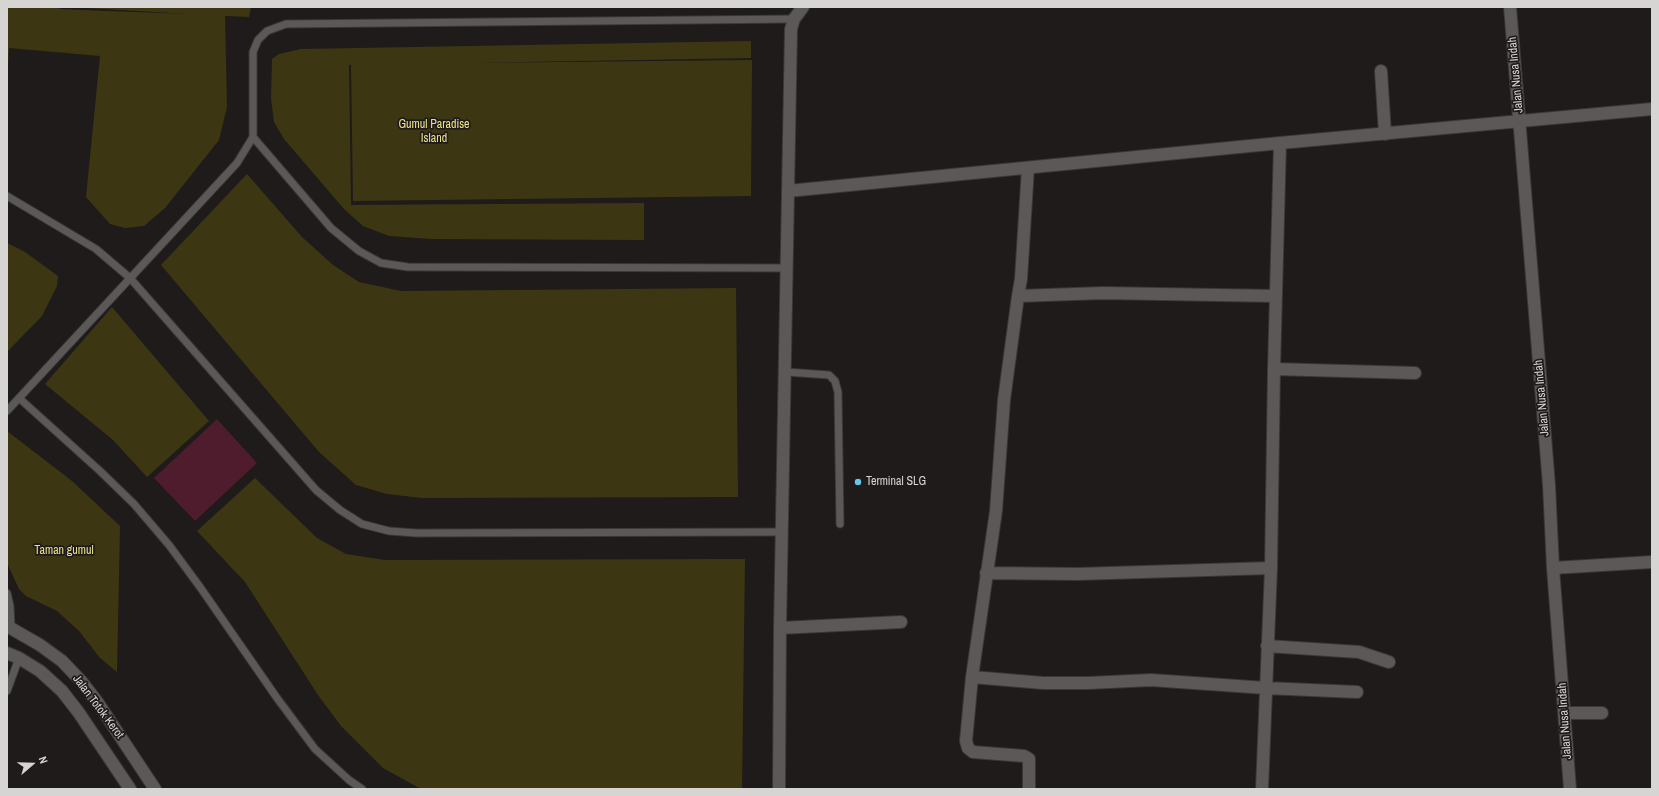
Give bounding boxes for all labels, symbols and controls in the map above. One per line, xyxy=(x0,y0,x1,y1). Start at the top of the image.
street label: Jalan Nusa Indah xyxy=(1505,36,1527,114)
park label: Gumul Paradise Island xyxy=(398,118,470,146)
street label: Jalan Nusa Indah xyxy=(1531,359,1553,437)
place label: Terminal SLG xyxy=(866,475,926,489)
marker: Terminal SLG xyxy=(853,477,863,487)
park label: Taman gumul xyxy=(34,544,94,558)
street label: Jalan Totok Kerot xyxy=(69,672,127,742)
street label: Jalan Nusa Indah xyxy=(1555,682,1575,760)
north arrow xyxy=(12,744,52,784)
text: N xyxy=(36,754,51,765)

